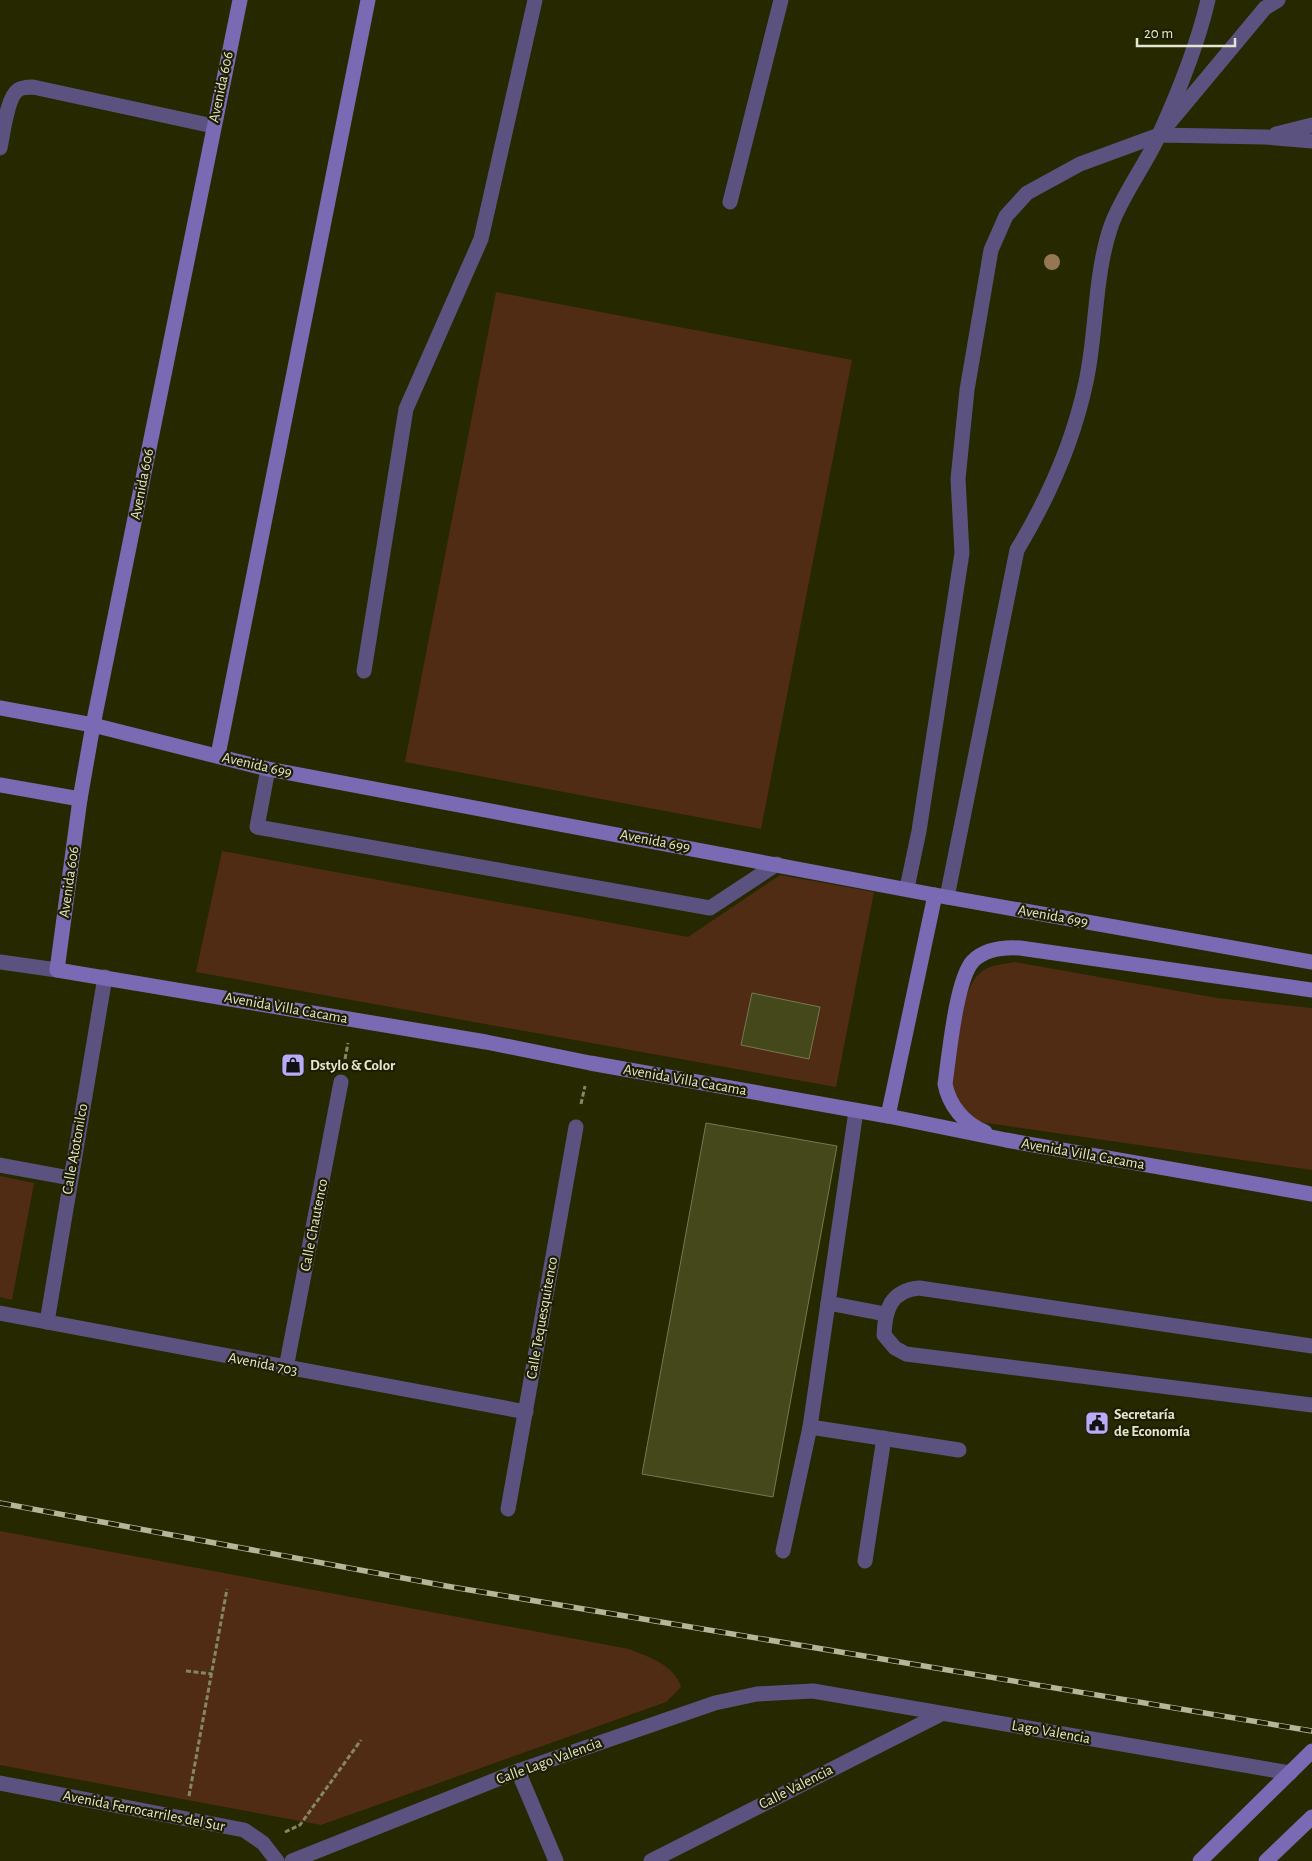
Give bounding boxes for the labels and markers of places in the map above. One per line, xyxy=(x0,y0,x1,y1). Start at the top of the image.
shop icon: Dstylo & Color xyxy=(280,1052,306,1078)
place label: Dstylo & Color xyxy=(310,1058,396,1073)
place label: Secretaría de Economía xyxy=(1114,1407,1190,1439)
public building icon: Secretaría de Economía xyxy=(1084,1410,1110,1436)

